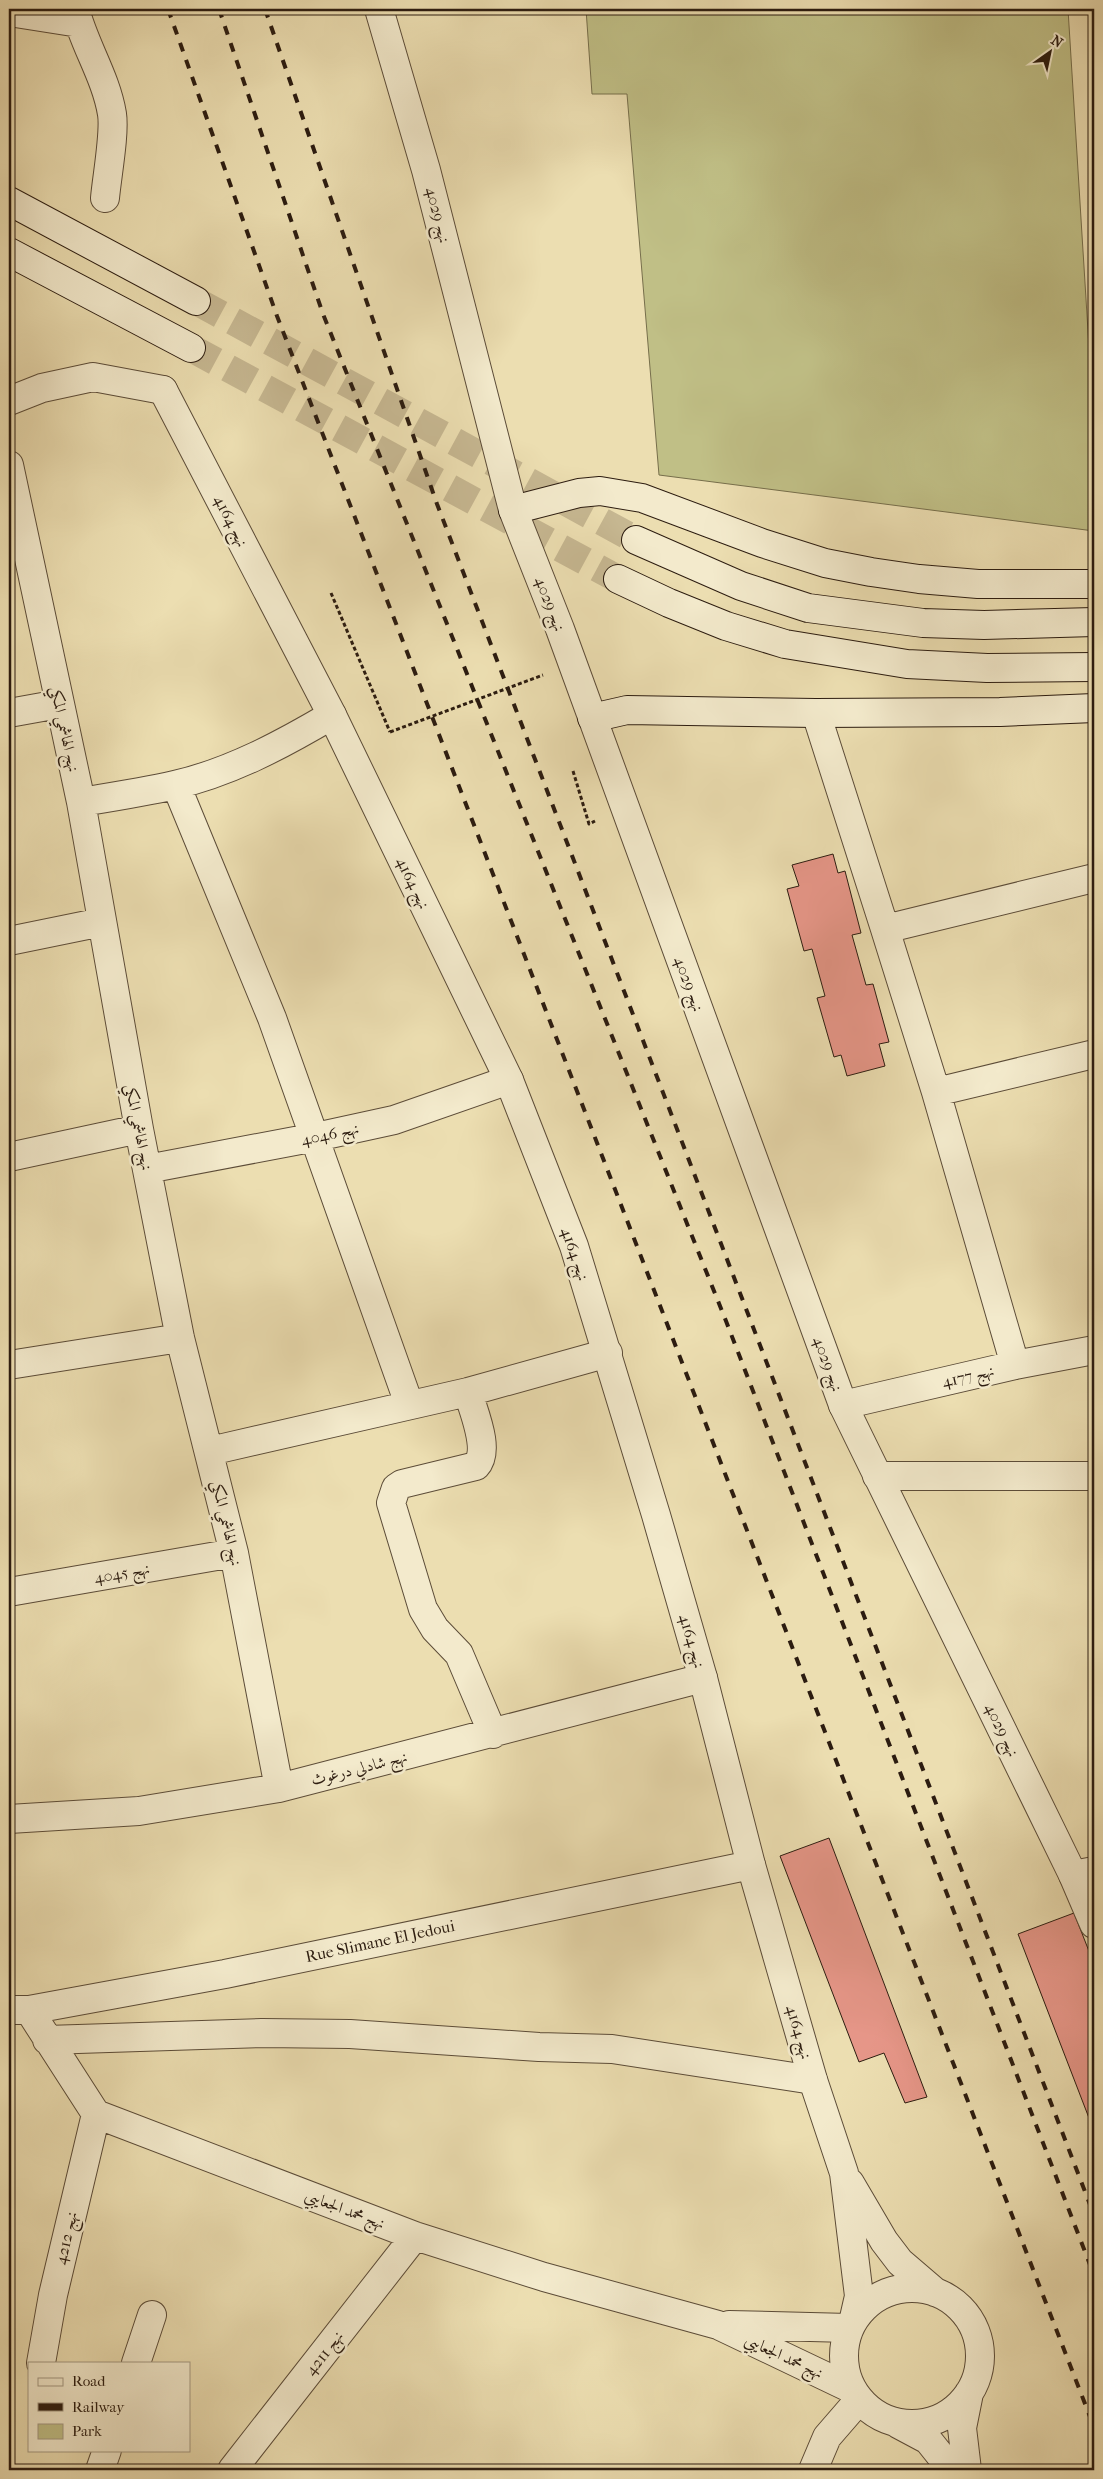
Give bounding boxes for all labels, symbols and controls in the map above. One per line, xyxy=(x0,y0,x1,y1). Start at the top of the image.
north arrow xyxy=(1026,28,1076,78)
text: N xyxy=(1048,31,1066,52)
street label: نهج 4029 xyxy=(417,185,454,246)
street label: نهج 4164 xyxy=(206,492,252,552)
street label: نهج 4029 xyxy=(526,574,569,636)
street label: نهج الهاشمي المكي xyxy=(41,684,83,775)
street label: نهج 4164 xyxy=(388,854,434,914)
street label: نهج 4029 xyxy=(666,954,708,1016)
street label: نهج الهاشمي المكي xyxy=(115,1082,157,1173)
street label: نهج 4046 xyxy=(299,1119,362,1154)
street label: نهج 4164 xyxy=(552,1225,593,1285)
street label: نهج 4029 xyxy=(805,1334,847,1396)
street label: نهج 4177 xyxy=(940,1361,997,1396)
street label: نهج الهاشمي المكي xyxy=(202,1478,246,1569)
street label: نهج 4045 xyxy=(93,1559,152,1592)
street label: نهج 4164 xyxy=(670,1612,709,1672)
street label: نهج 4029 xyxy=(976,1700,1023,1762)
street label: نهج شادلي درغوث xyxy=(309,1747,410,1794)
street label: Rue Slimane El Jedoui xyxy=(304,1916,457,1966)
street label: نهج 4164 xyxy=(777,2003,816,2063)
street label: نهج محمد الجعايبي xyxy=(301,2185,388,2238)
street label: نهج 4212 xyxy=(51,2210,86,2267)
street label: نهج 4211 xyxy=(301,2327,351,2382)
street label: نهج محمد الجعايبي xyxy=(740,2330,826,2387)
legend xyxy=(28,2362,190,2452)
text: Road xyxy=(72,2372,106,2390)
text: Railway xyxy=(72,2398,125,2416)
text: Park xyxy=(72,2422,102,2440)

